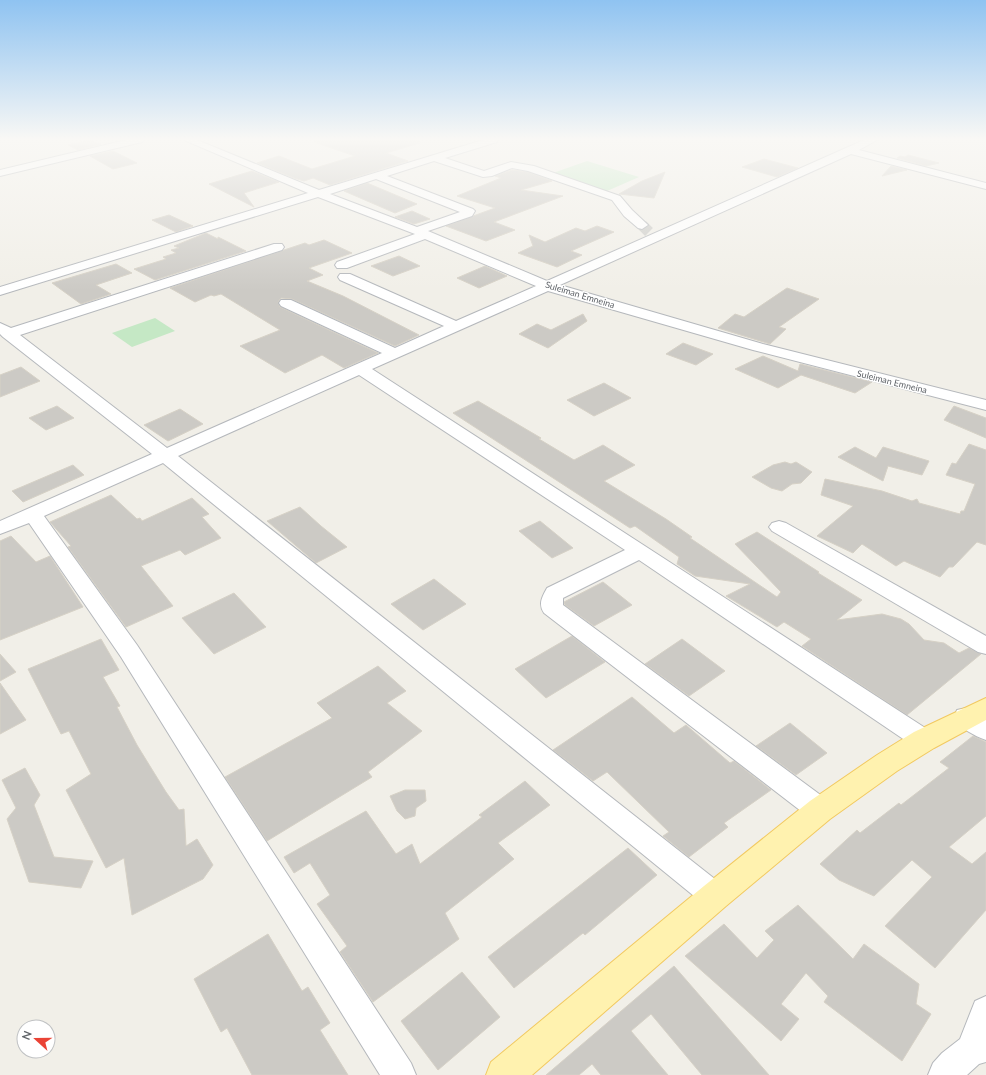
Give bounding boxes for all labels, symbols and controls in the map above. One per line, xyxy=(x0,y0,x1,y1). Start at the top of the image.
street label: Suleiman Emneina xyxy=(544,279,616,310)
street label: Suleiman Emneina xyxy=(856,367,928,396)
north arrow xyxy=(16,1019,56,1059)
text: N xyxy=(19,1029,34,1042)

